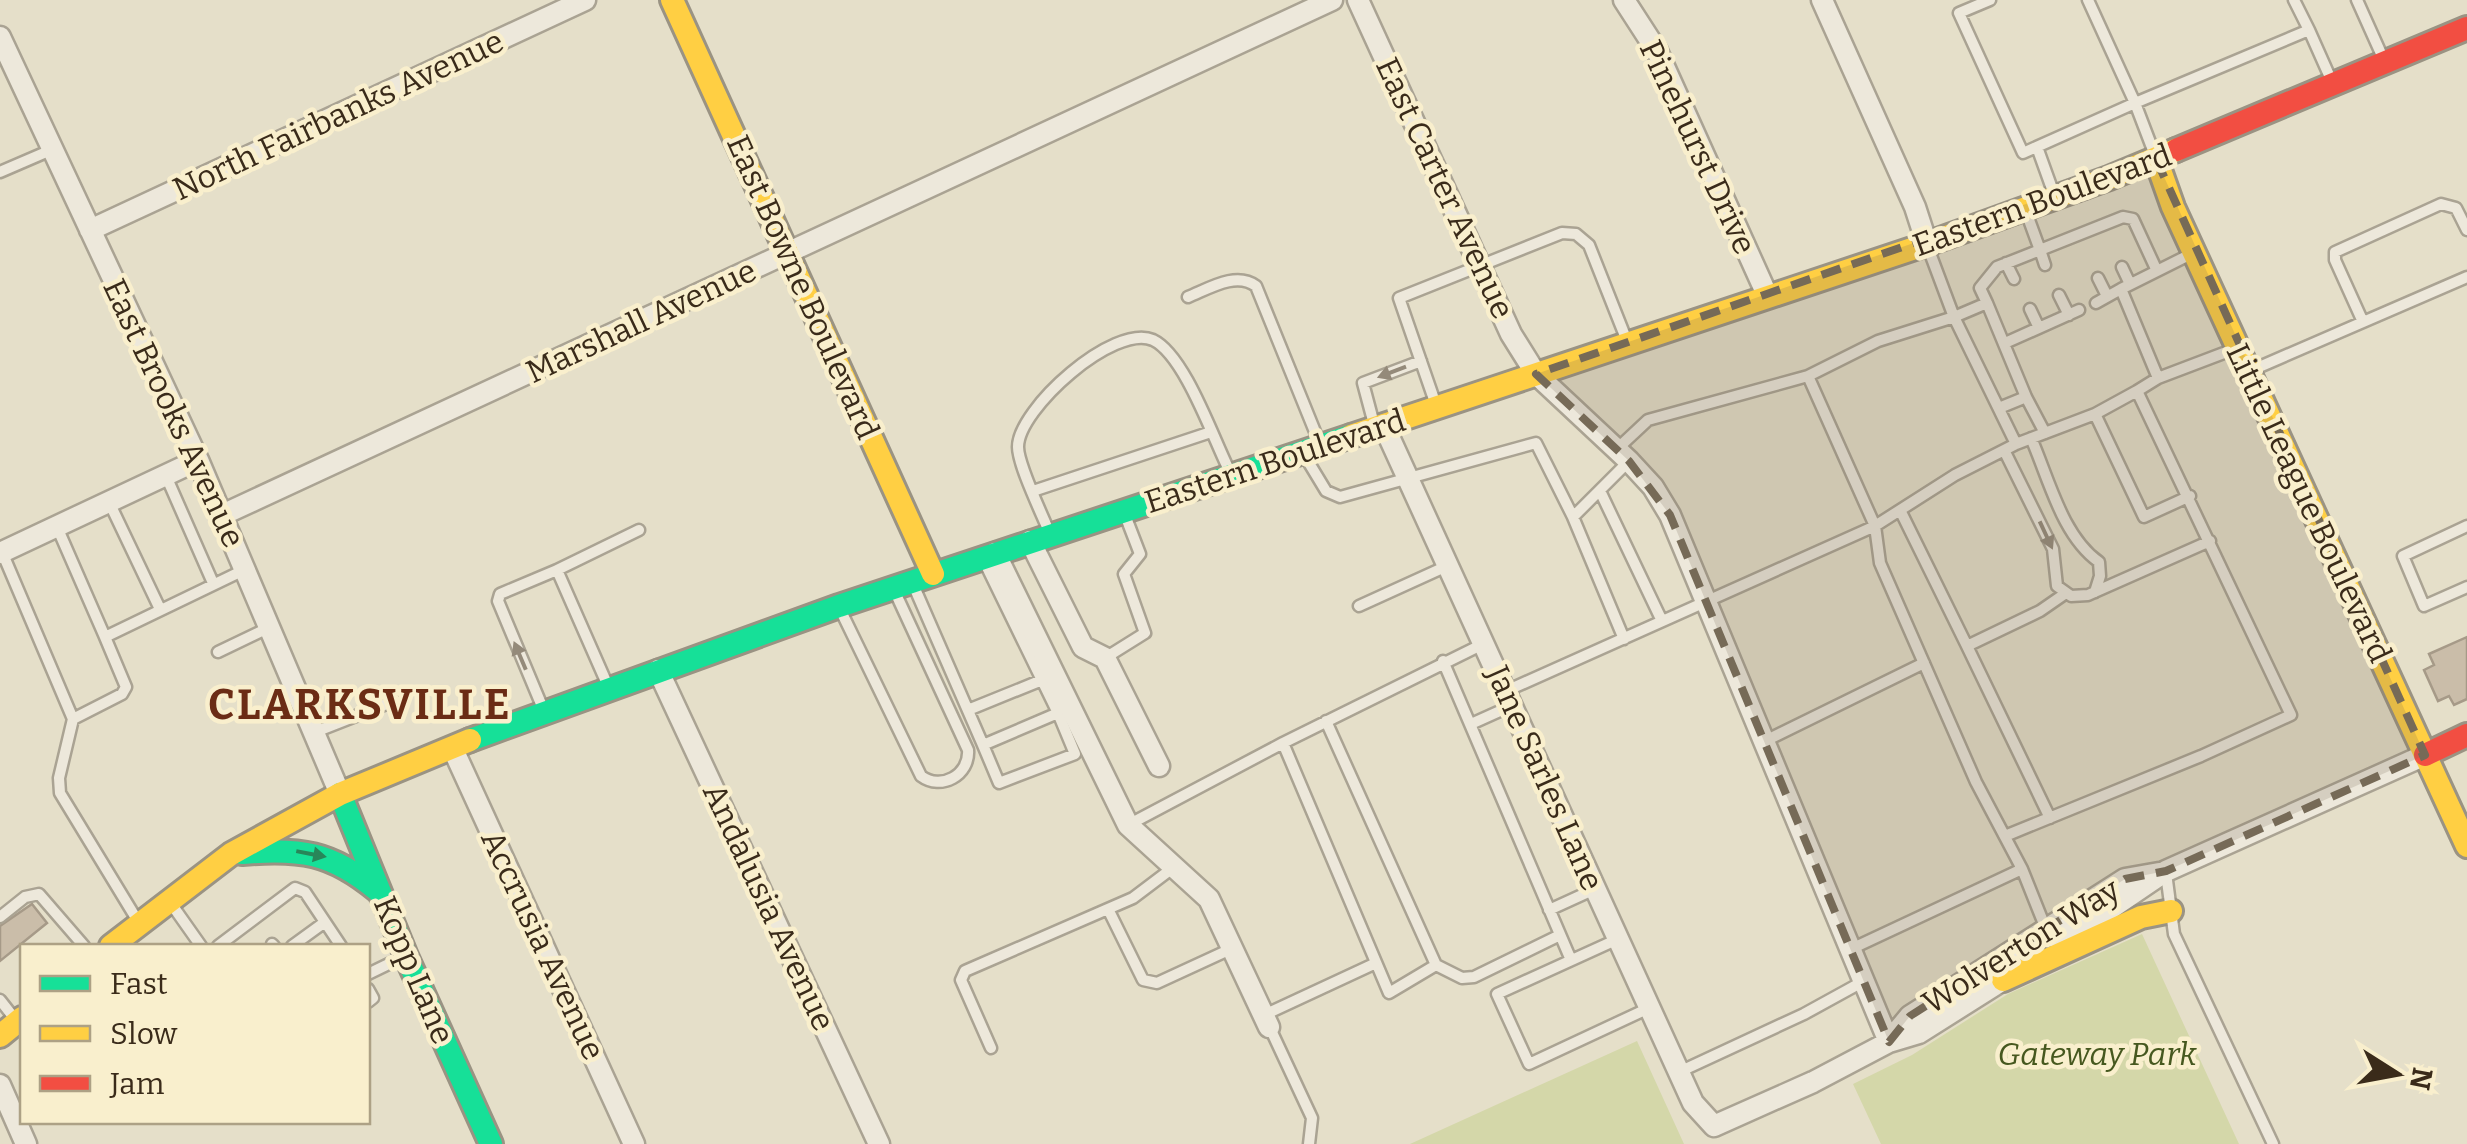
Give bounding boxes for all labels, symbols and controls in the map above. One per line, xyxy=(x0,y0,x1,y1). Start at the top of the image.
street label: North Fairbanks Avenue xyxy=(167,22,509,208)
street label: Pinehurst Drive xyxy=(1632,34,1764,260)
street label: East Carter Avenue xyxy=(1368,52,1522,324)
street label: East Bowne Boulevard xyxy=(719,129,887,445)
street label: Eastern Boulevard xyxy=(1908,136,2176,264)
street label: Marshall Avenue xyxy=(520,251,762,391)
street label: East Brooks Avenue xyxy=(95,273,253,553)
street label: Little League Boulevard xyxy=(2218,338,2400,668)
one-way arrow xyxy=(1377,365,1407,380)
street label: Eastern Boulevard xyxy=(1140,401,1410,521)
one-way arrow xyxy=(2037,521,2054,550)
one-way arrow xyxy=(512,641,528,671)
street label: Jane Sarles Lane xyxy=(1478,659,1612,896)
district label: CLARKSVILLE xyxy=(208,680,512,730)
street label: Andalusia Avenue xyxy=(695,777,843,1037)
street label: Accrusia Avenue xyxy=(473,824,613,1066)
one-way arrow xyxy=(296,847,327,862)
street label: Wolverton Way xyxy=(1915,870,2127,1022)
street label: Kopp Lane xyxy=(366,890,462,1050)
legend xyxy=(20,944,370,1124)
text: Fast xyxy=(110,966,168,1002)
text: Slow xyxy=(110,1016,178,1052)
north arrow xyxy=(2347,1024,2447,1124)
park label: Gateway Park xyxy=(1997,1035,2197,1073)
text: N xyxy=(2403,1065,2439,1092)
text: Jam xyxy=(109,1066,165,1102)

